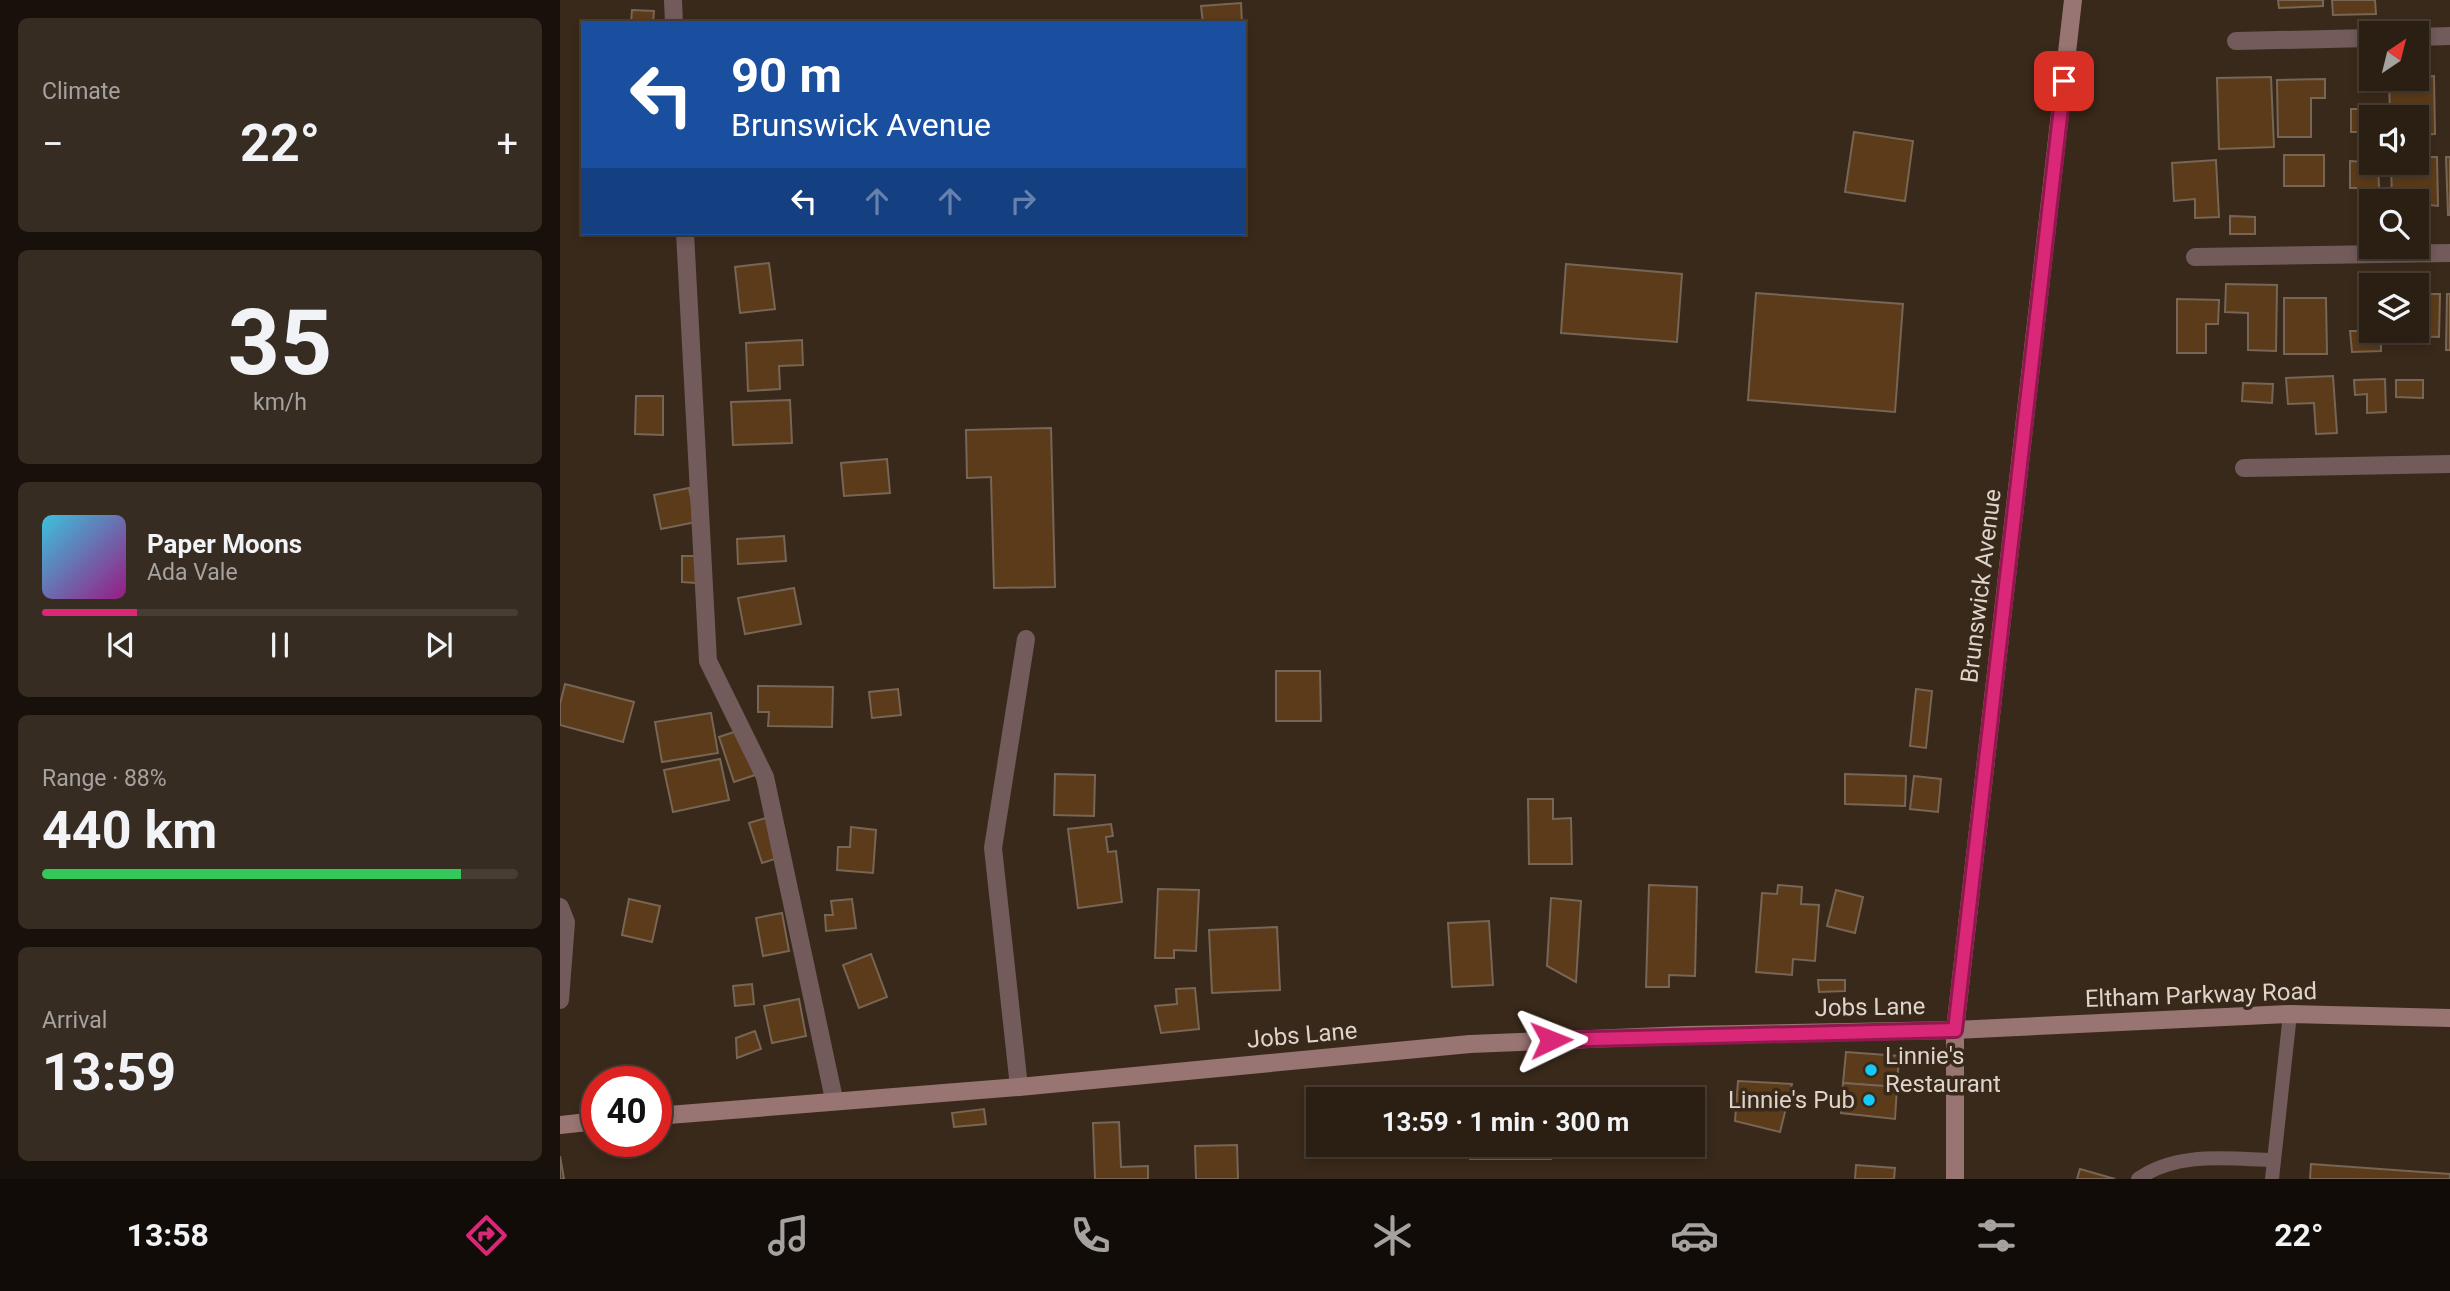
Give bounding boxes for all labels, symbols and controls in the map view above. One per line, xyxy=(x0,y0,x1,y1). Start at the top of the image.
north arrow xyxy=(2359,21,2429,91)
map controls xyxy=(2359,21,2429,343)
text: 90 m xyxy=(731,47,842,104)
icon: left xyxy=(616,49,707,140)
pin xyxy=(2034,51,2094,111)
icon: arrive xyxy=(2045,62,2083,100)
text: Climate xyxy=(42,78,121,105)
button: sound xyxy=(2359,105,2429,175)
text: Brunswick Avenue xyxy=(731,106,991,144)
text: 22° xyxy=(240,113,320,174)
text: − xyxy=(42,122,64,166)
text: + xyxy=(496,122,518,166)
icon: left xyxy=(785,182,823,220)
icon: ahead xyxy=(858,182,896,220)
icon: ahead xyxy=(931,182,969,220)
icon: right xyxy=(1004,182,1042,220)
button: search xyxy=(2359,189,2429,259)
button: layers xyxy=(2359,273,2429,343)
text: 35 xyxy=(228,290,332,396)
text: km/h xyxy=(253,389,307,416)
street label: Brunswick Avenue xyxy=(1955,488,2007,684)
text: Paper Moons xyxy=(147,529,302,559)
text: Ada Vale xyxy=(147,559,238,586)
icon: previous xyxy=(102,626,140,664)
icon: pause xyxy=(261,626,299,664)
icon: next xyxy=(420,626,458,664)
text: Range · 88% xyxy=(42,765,167,792)
text: 440 km xyxy=(42,800,217,861)
street label: Eltham Parkway Road xyxy=(2084,977,2318,1013)
street label: Jobs Lane xyxy=(1814,992,1926,1022)
position arrow xyxy=(1514,1003,1588,1077)
text: Arrival xyxy=(42,1007,107,1034)
street label: Jobs Lane xyxy=(1246,1016,1358,1054)
text: 13:59 xyxy=(42,1042,176,1103)
place label: Linnie's Restaurant xyxy=(1885,1042,2001,1098)
marker: Linnie's Restaurant xyxy=(1863,1062,1879,1078)
speed limit sign: 40 xyxy=(581,1066,672,1157)
place label: Linnie's Pub xyxy=(1728,1086,1855,1114)
marker: Linnie's Pub xyxy=(1861,1092,1877,1108)
text: 13:59 · 1 min · 300 m xyxy=(1382,1107,1629,1137)
icon: directions xyxy=(462,1211,511,1260)
icon: music xyxy=(764,1211,813,1260)
icon: phone xyxy=(1066,1211,1115,1260)
icon: climate xyxy=(1368,1211,1417,1260)
icon: car xyxy=(1670,1211,1719,1260)
icon: filters xyxy=(1972,1211,2021,1260)
text: 13:58 xyxy=(127,1216,209,1254)
text: 22° xyxy=(2274,1216,2323,1254)

